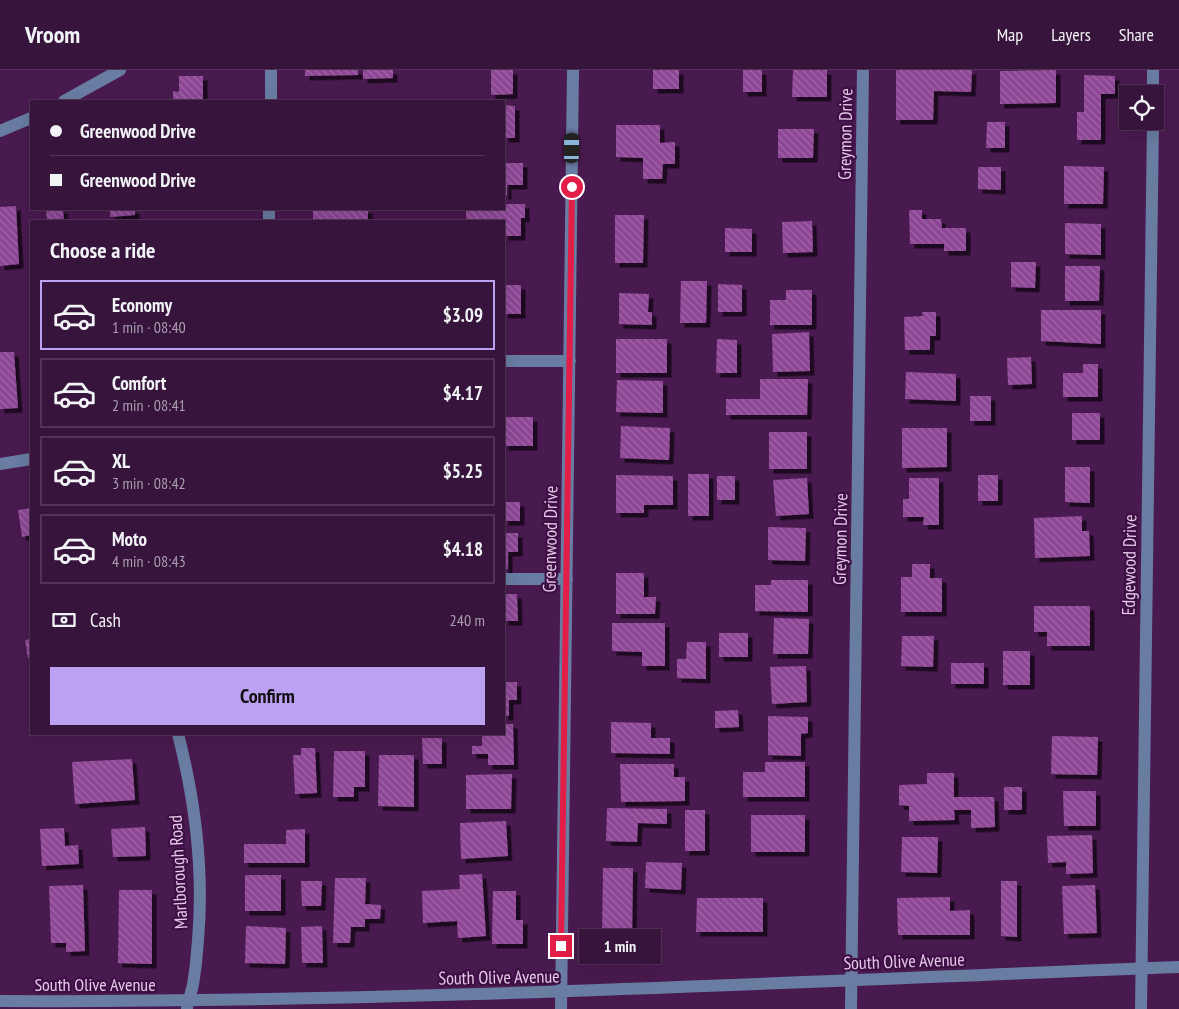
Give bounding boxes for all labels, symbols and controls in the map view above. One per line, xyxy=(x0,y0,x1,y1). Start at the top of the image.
text: Vroom xyxy=(25,19,80,50)
text: Map xyxy=(997,23,1023,46)
text: Layers xyxy=(1051,23,1091,46)
text: Share xyxy=(1119,23,1154,46)
map controls xyxy=(1119,85,1164,130)
button: locate xyxy=(1119,85,1164,130)
street label: Greymon Drive xyxy=(833,88,857,180)
text: Greenwood Drive xyxy=(80,119,196,143)
car xyxy=(564,133,579,163)
text: Greenwood Drive xyxy=(80,168,196,192)
route start xyxy=(561,176,583,198)
text: Choose a ride xyxy=(50,236,155,264)
icon: car xyxy=(52,293,97,338)
text: Economy xyxy=(112,293,172,317)
text: $3.09 xyxy=(443,303,483,327)
text: 1 min · 08:40 xyxy=(112,317,186,337)
icon: car xyxy=(52,371,97,416)
text: Comfort xyxy=(112,371,166,395)
text: $4.17 xyxy=(443,381,483,405)
text: 2 min · 08:41 xyxy=(112,395,186,415)
icon: car xyxy=(52,449,97,494)
text: XL xyxy=(112,449,130,473)
text: $5.25 xyxy=(443,459,483,483)
text: 3 min · 08:42 xyxy=(112,473,186,493)
street label: Greenwood Drive xyxy=(538,485,562,593)
street label: Greymon Drive xyxy=(828,493,852,585)
street label: Edgewood Drive xyxy=(1117,514,1141,616)
icon: car xyxy=(52,527,97,572)
text: Moto xyxy=(112,527,147,551)
text: $4.18 xyxy=(443,537,483,561)
text: 4 min · 08:43 xyxy=(112,551,186,571)
icon: cash xyxy=(50,606,78,634)
text: Cash xyxy=(90,608,121,632)
text: 240 m xyxy=(450,610,485,630)
button: Confirm xyxy=(50,667,485,725)
street label: Marlborough Road xyxy=(164,814,192,930)
callout: 1 min xyxy=(578,928,661,964)
route end xyxy=(550,935,572,957)
text: 1 min xyxy=(604,936,636,956)
street label: South Olive Avenue xyxy=(843,947,965,975)
street label: South Olive Avenue xyxy=(438,964,560,990)
street label: South Olive Avenue xyxy=(34,973,156,996)

